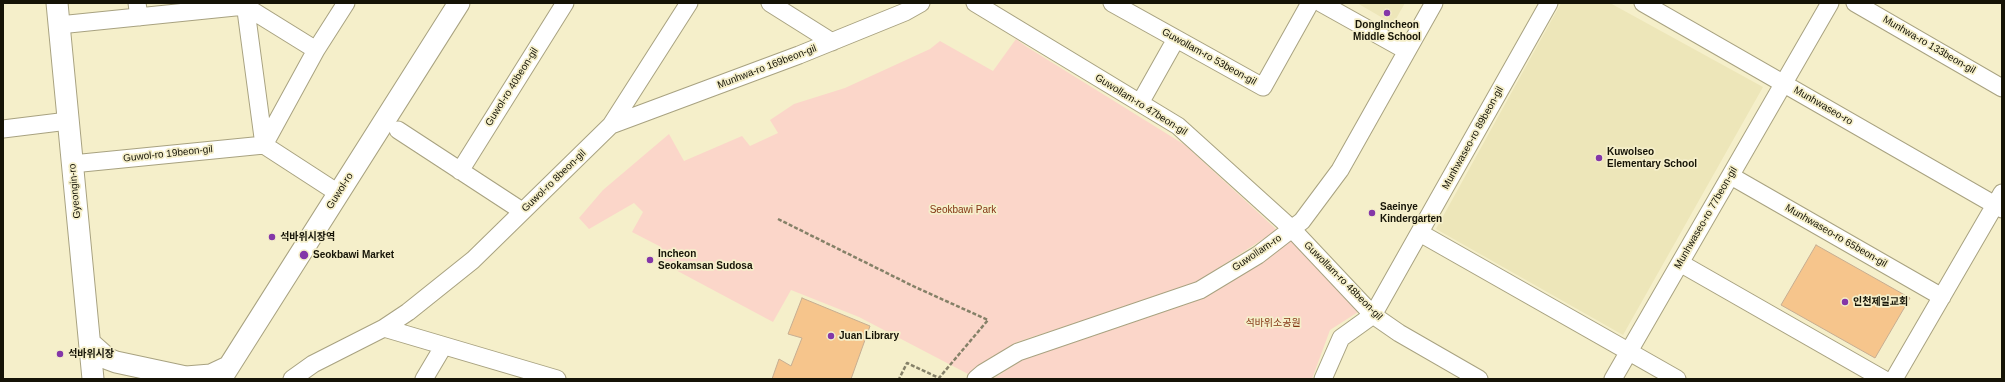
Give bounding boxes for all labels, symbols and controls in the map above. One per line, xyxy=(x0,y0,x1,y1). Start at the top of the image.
marker: DongIncheon Middle School xyxy=(1382,8,1392,18)
street label: Munhwa-ro 133beon-gil xyxy=(1881,14,1977,76)
place label: DongIncheon Middle School xyxy=(1353,19,1421,42)
street label: Guwollam-ro 53beon-gil xyxy=(1160,26,1258,88)
street label: Munhwa-ro 169beon-gil xyxy=(716,43,818,91)
street label: Guwol-ro 40beon-gil xyxy=(483,46,541,128)
street label: Guwollam-ro 47beon-gil xyxy=(1093,72,1189,138)
street label: Munhwaseo-ro xyxy=(1791,84,1855,128)
street label: Munhwaseo-ro 89beon-gil xyxy=(1440,85,1506,191)
street label: Guwol-ro 19beon-gil xyxy=(123,143,213,165)
place label: Kuwolseo Elementary School xyxy=(1607,146,1697,170)
street label: Guwol-ro 8beon-gil xyxy=(519,147,589,215)
marker: Kuwolseo Elementary School xyxy=(1594,153,1604,163)
street label: Gyeongin-ro xyxy=(67,163,83,219)
street label: Munhwaseo-ro 77beon-gil xyxy=(1672,165,1740,271)
street label: Guwol-ro xyxy=(324,171,356,211)
place label: Saeinye Kindergarten xyxy=(1380,201,1442,224)
street label: Munhwaseo-ro 65beon-gil xyxy=(1783,202,1889,270)
park label: Seokbawi Park xyxy=(930,204,996,216)
marker: Saeinye Kindergarten xyxy=(1367,208,1377,218)
place label: 석바위시장역 xyxy=(280,231,335,243)
marker: 석바위시장역 xyxy=(267,232,277,242)
street label: Guwollam-ro xyxy=(1230,232,1284,274)
street label: Guwollam-ro 48beon-gil xyxy=(1301,239,1385,323)
place label: Incheon Seokamsan Sudosa xyxy=(658,248,752,272)
marker: Seokbawi Market xyxy=(298,249,310,261)
place label: Seokbawi Market xyxy=(313,249,394,261)
marker: Incheon Seokamsan Sudosa xyxy=(645,255,655,265)
place label: 인천제일교회 xyxy=(1853,296,1908,308)
marker: 인천제일교회 xyxy=(1840,297,1850,307)
park label: 석바위소공원 xyxy=(1245,317,1301,329)
place label: Juan Library xyxy=(839,330,899,342)
marker: Juan Library xyxy=(826,331,836,341)
place label: 석바위시장 xyxy=(68,348,114,360)
marker: 석바위시장 xyxy=(55,349,65,359)

